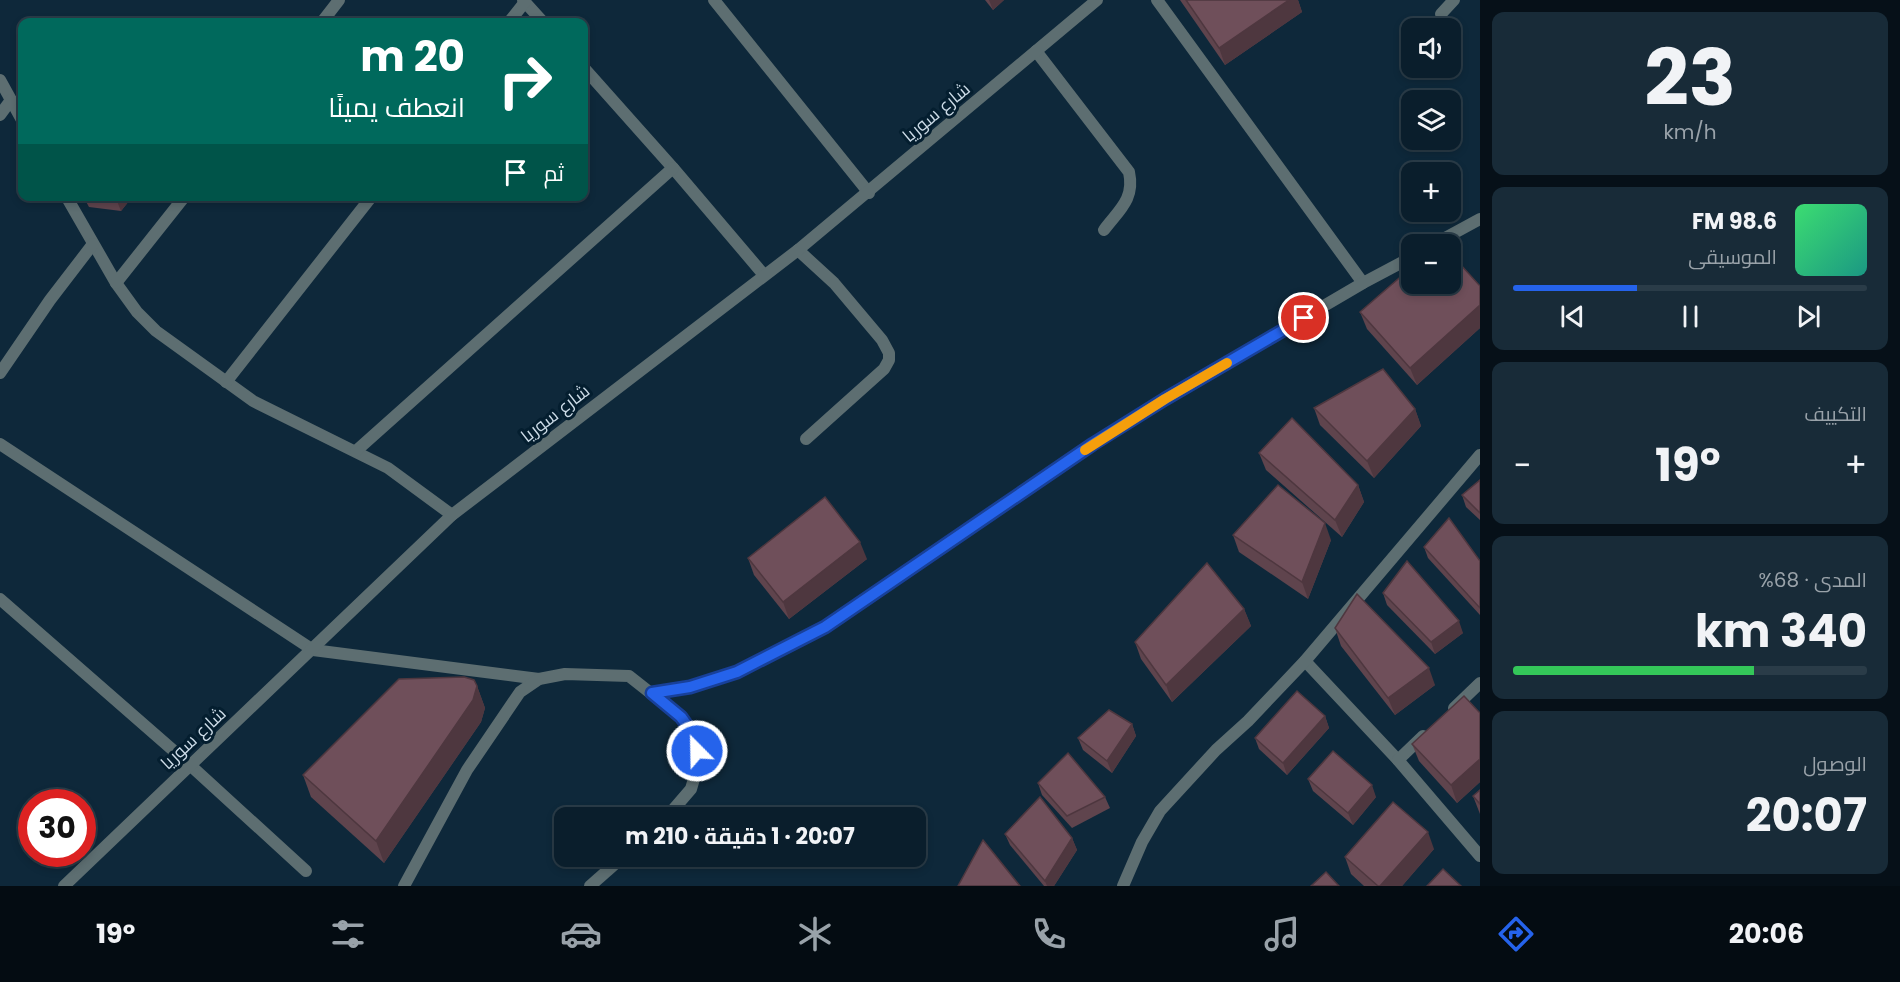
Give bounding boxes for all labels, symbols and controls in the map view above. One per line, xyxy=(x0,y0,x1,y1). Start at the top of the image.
map controls xyxy=(1401,18,1461,294)
button: sound xyxy=(1401,18,1461,78)
text: 23 xyxy=(1644,23,1736,132)
text: 20 m xyxy=(360,27,465,86)
icon: right xyxy=(486,42,564,120)
street label: شارع سوريا xyxy=(897,76,975,148)
text: انعطف يمينًا xyxy=(328,89,465,126)
button: layers xyxy=(1401,90,1461,150)
text: km/h xyxy=(1663,118,1717,146)
icon: arrive xyxy=(499,156,532,189)
text: ثم xyxy=(544,158,564,189)
button: + xyxy=(1401,162,1461,222)
text: 98.6 FM xyxy=(1692,206,1777,237)
button: − xyxy=(1401,234,1461,294)
text: الموسيقى xyxy=(1688,243,1777,271)
pin xyxy=(1278,292,1329,343)
icon: previous xyxy=(1556,300,1589,333)
icon: pause xyxy=(1674,300,1707,333)
icon: next xyxy=(1792,300,1825,333)
icon: arrive xyxy=(1287,301,1320,334)
street label: شارع سوريا xyxy=(515,378,595,448)
text: التكييف xyxy=(1804,400,1867,428)
text: 19° xyxy=(1655,434,1721,497)
text: − xyxy=(1513,442,1531,489)
text: + xyxy=(1844,442,1867,489)
text: المدى · 68% xyxy=(1759,566,1867,594)
text: 340 km xyxy=(1695,600,1867,663)
street label: شارع سوريا xyxy=(155,701,231,775)
position arrow xyxy=(665,719,729,783)
text: الوصول xyxy=(1803,750,1867,778)
text: 20:07 xyxy=(1746,784,1867,847)
speed limit sign: 30 xyxy=(18,789,96,867)
text: 20:07 · 1 دقيقة · 210 m xyxy=(625,821,855,852)
icon: filters xyxy=(327,913,369,955)
icon: car xyxy=(560,913,602,955)
icon: climate xyxy=(794,913,836,955)
icon: phone xyxy=(1028,913,1070,955)
icon: music xyxy=(1261,913,1303,955)
icon: directions xyxy=(1495,913,1537,955)
text: 19° xyxy=(96,915,135,952)
text: 20:06 xyxy=(1729,915,1804,952)

